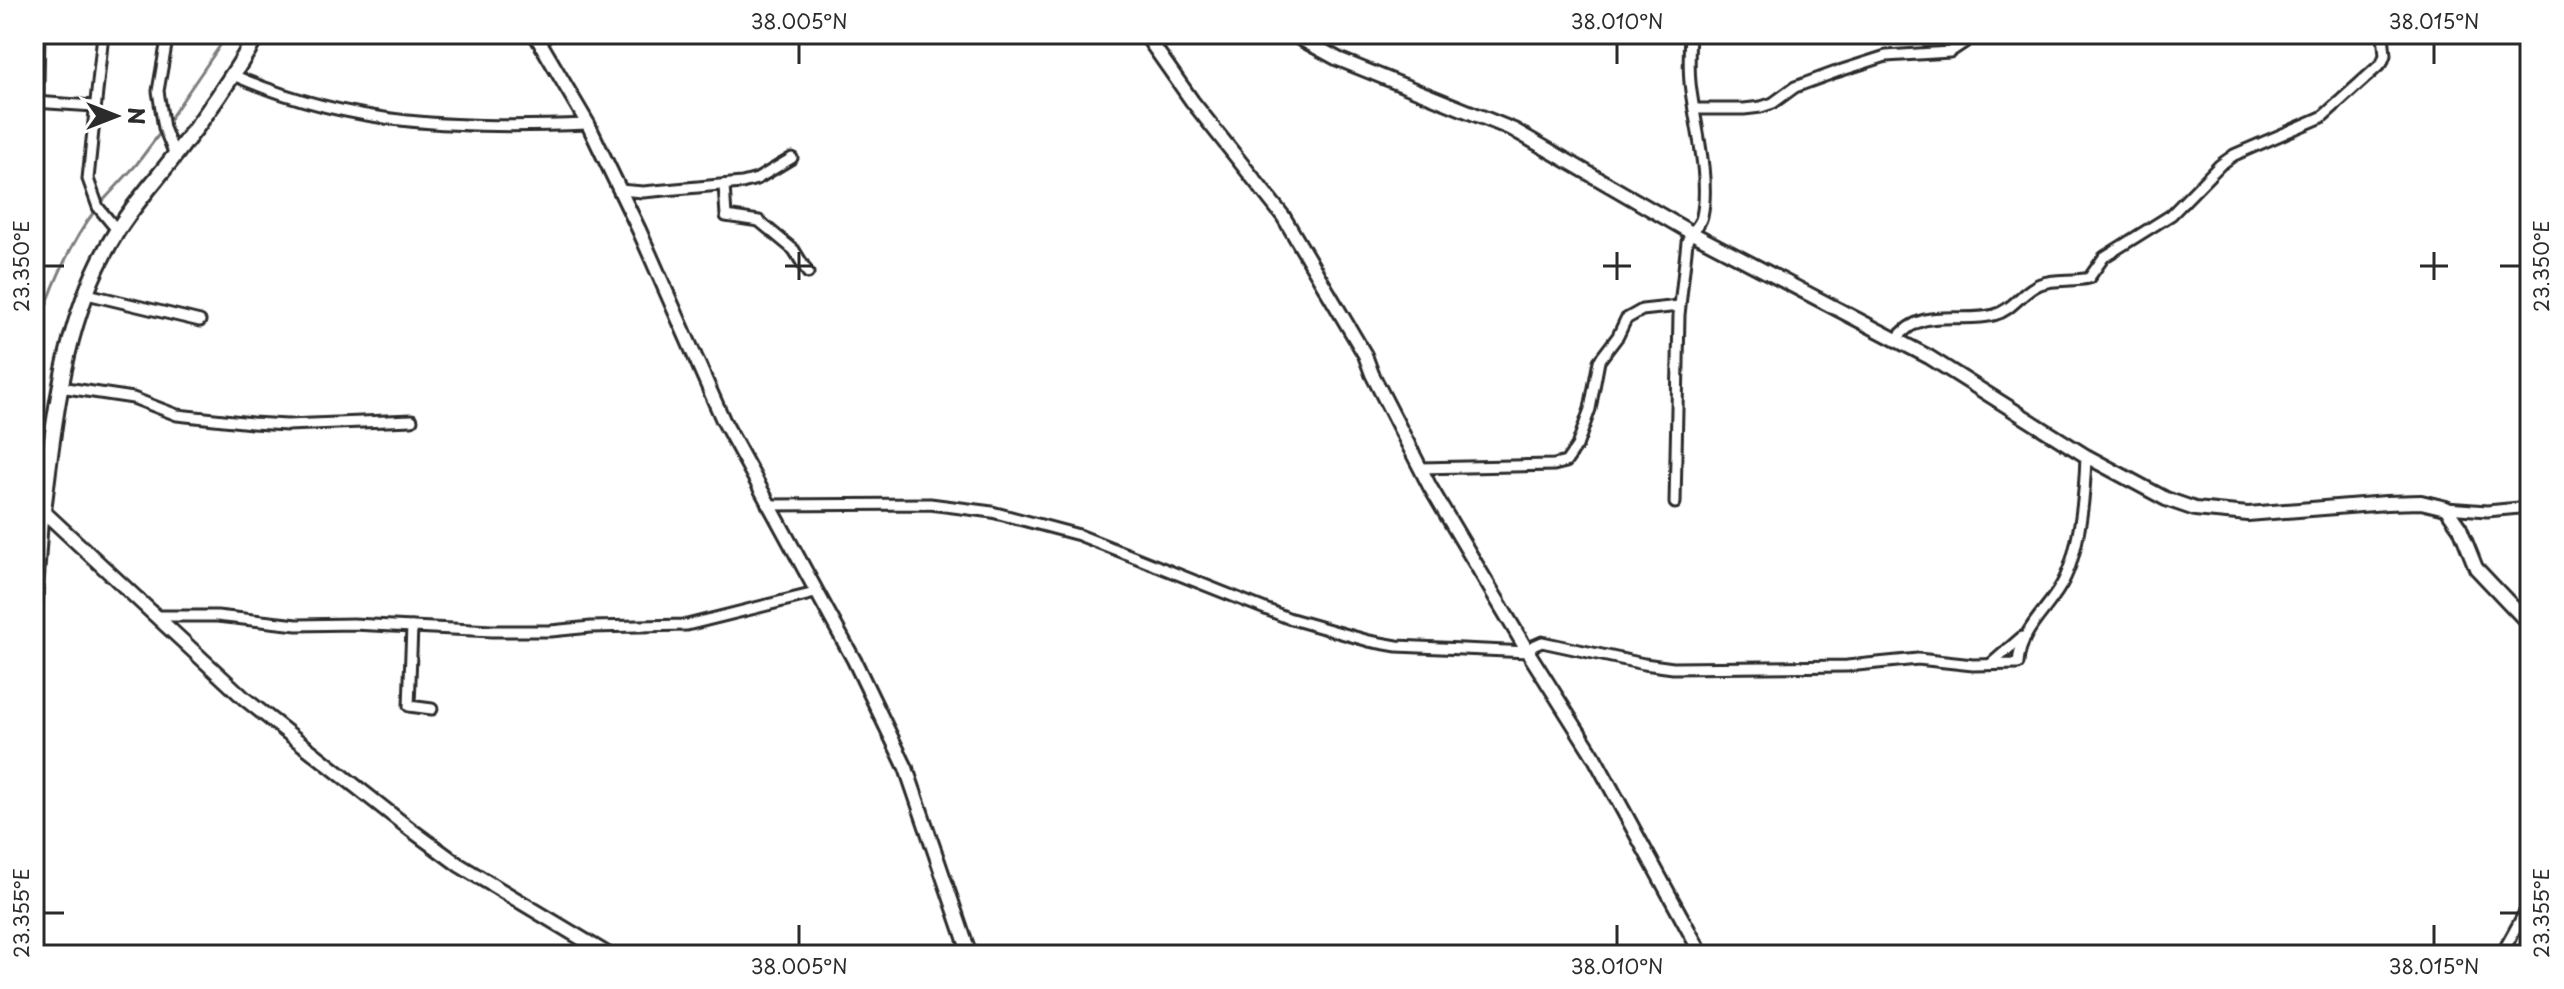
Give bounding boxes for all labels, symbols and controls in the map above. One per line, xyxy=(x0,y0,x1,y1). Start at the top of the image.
text: 38.005°N xyxy=(750,6,848,36)
text: 38.010°N xyxy=(1571,6,1664,36)
text: 38.015°N xyxy=(2388,6,2480,36)
north arrow xyxy=(76,76,156,156)
text: N xyxy=(121,107,154,125)
text: 23.350°E xyxy=(6,220,36,312)
text: 23.350°E xyxy=(2526,220,2556,312)
text: 23.355°E xyxy=(6,868,36,958)
text: 23.355°E xyxy=(2526,868,2556,958)
text: 38.005°N xyxy=(750,951,848,981)
text: 38.010°N xyxy=(1571,951,1664,981)
text: 38.015°N xyxy=(2388,951,2480,981)

